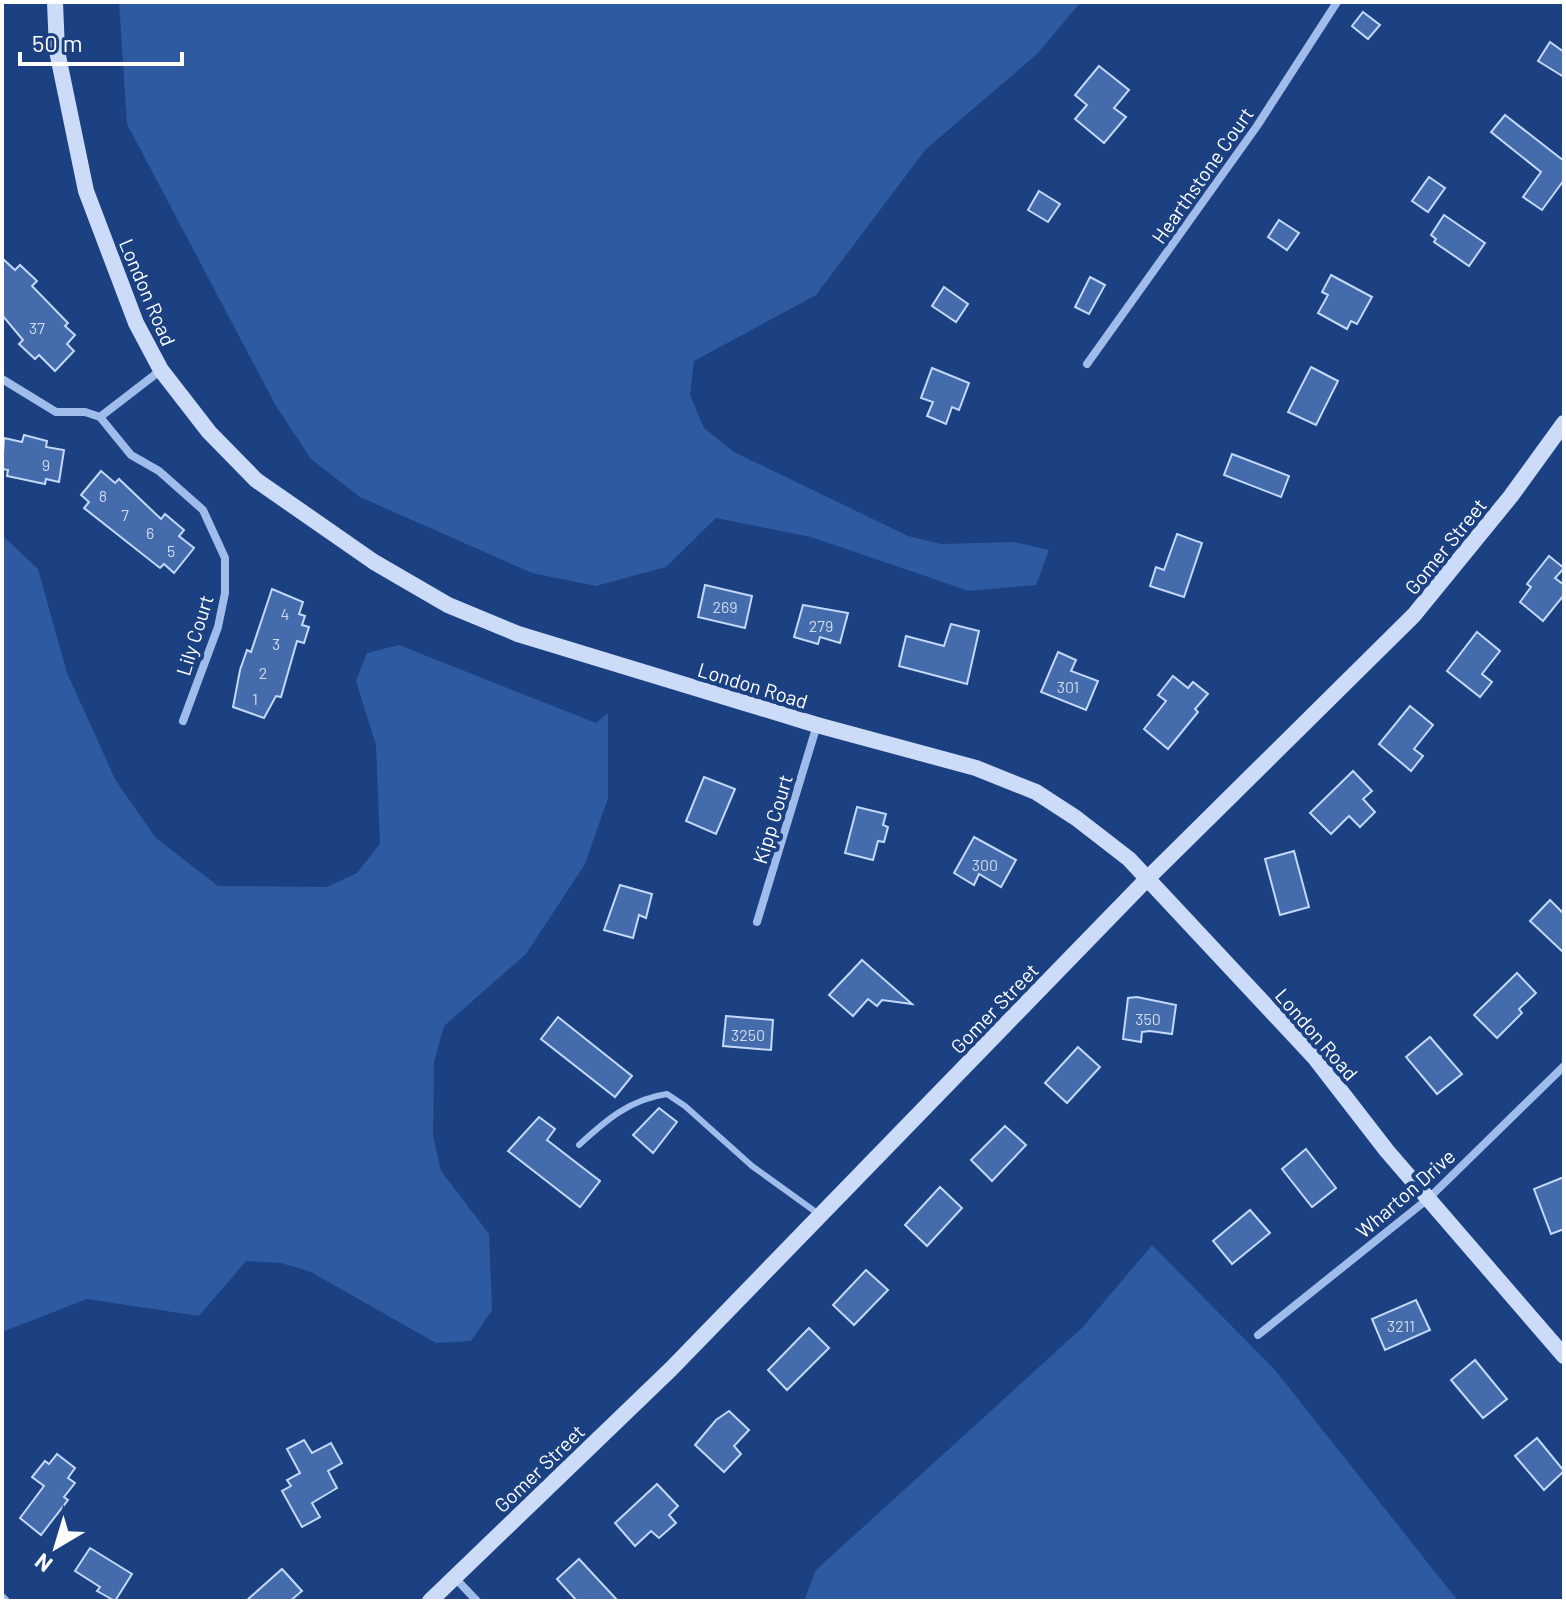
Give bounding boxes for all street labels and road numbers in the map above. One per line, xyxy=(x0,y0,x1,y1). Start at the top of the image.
street label: Hearthstone Court xyxy=(1146,102,1258,248)
street label: London Road xyxy=(115,235,181,349)
street label: Gomer Street xyxy=(1399,493,1491,599)
street label: Lily Court xyxy=(170,592,218,678)
street label: London Road xyxy=(695,657,811,713)
street label: Kipp Court xyxy=(747,772,797,866)
street label: Gomer Street xyxy=(945,958,1043,1058)
street label: London Road xyxy=(1271,983,1363,1085)
street label: Wharton Drive xyxy=(1351,1143,1459,1243)
street label: Gomer Street xyxy=(489,1419,589,1517)

